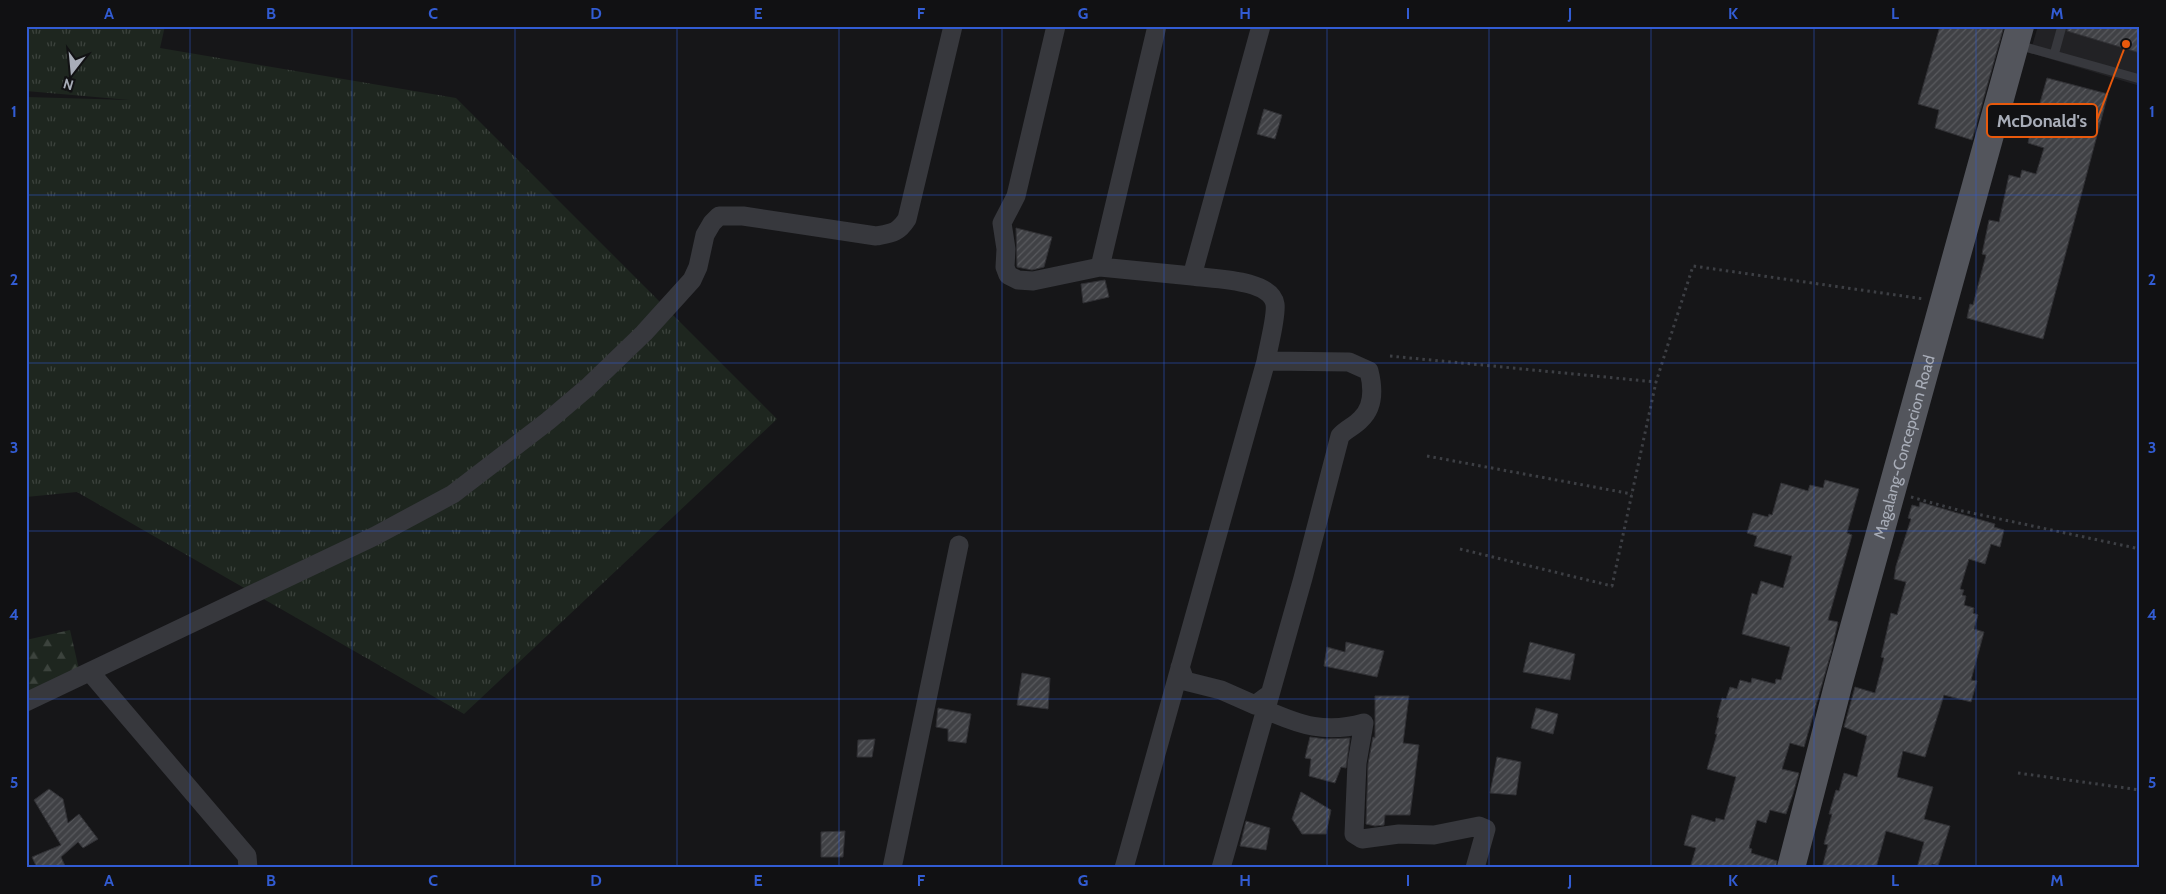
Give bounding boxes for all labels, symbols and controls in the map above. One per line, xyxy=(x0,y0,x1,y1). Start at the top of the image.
text: A xyxy=(104,4,114,23)
text: B xyxy=(266,4,276,23)
text: C xyxy=(428,4,438,23)
text: D xyxy=(590,4,602,23)
text: E xyxy=(753,4,763,23)
text: F xyxy=(917,4,926,23)
text: G xyxy=(1078,4,1088,23)
text: H xyxy=(1239,4,1251,23)
text: I xyxy=(1406,4,1410,23)
text: J xyxy=(1567,4,1572,23)
text: K xyxy=(1728,4,1738,23)
text: L xyxy=(1891,4,1899,23)
text: M xyxy=(2050,4,2064,23)
north arrow xyxy=(48,48,98,98)
text: N xyxy=(61,74,76,95)
text: 1 xyxy=(11,102,17,121)
text: 1 xyxy=(2149,102,2155,121)
callout: McDonald's xyxy=(1987,104,2097,137)
text: McDonald's xyxy=(1997,110,2088,132)
text: 2 xyxy=(10,270,18,289)
text: 2 xyxy=(2148,270,2156,289)
street label: Magalang-Concepcion Road xyxy=(1870,353,1939,541)
text: 3 xyxy=(10,438,18,457)
text: 3 xyxy=(2148,438,2156,457)
text: 4 xyxy=(9,605,19,624)
text: 4 xyxy=(2147,605,2157,624)
text: 5 xyxy=(10,773,18,792)
text: 5 xyxy=(2148,773,2156,792)
text: A xyxy=(104,871,114,890)
text: B xyxy=(266,871,276,890)
text: C xyxy=(428,871,438,890)
text: D xyxy=(590,871,602,890)
text: E xyxy=(753,871,763,890)
text: F xyxy=(917,871,926,890)
text: G xyxy=(1078,871,1088,890)
text: H xyxy=(1239,871,1251,890)
text: I xyxy=(1406,871,1410,890)
text: J xyxy=(1567,871,1572,890)
text: K xyxy=(1728,871,1738,890)
text: L xyxy=(1891,871,1899,890)
text: M xyxy=(2050,871,2064,890)

